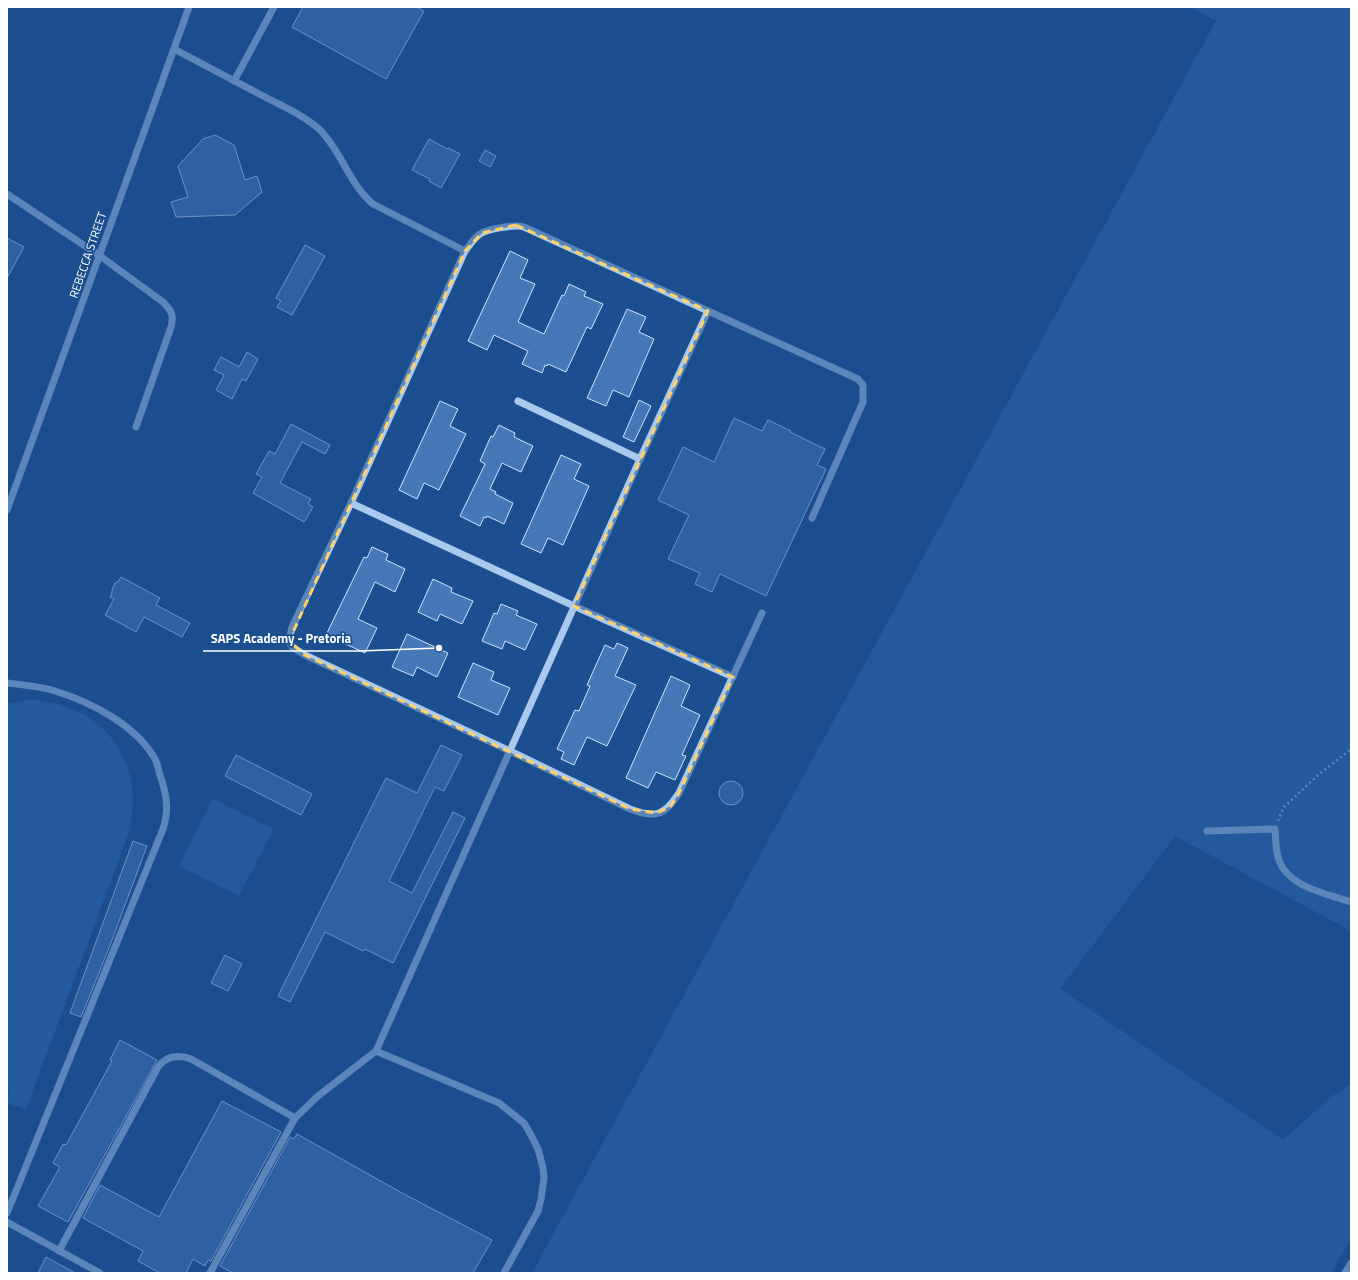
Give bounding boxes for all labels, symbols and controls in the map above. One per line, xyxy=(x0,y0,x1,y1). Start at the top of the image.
street label: REBECCA STREET xyxy=(64,208,111,301)
callout: SAPS Academy - Pretoria xyxy=(203,626,360,651)
text: SAPS Academy - Pretoria xyxy=(211,628,352,648)

